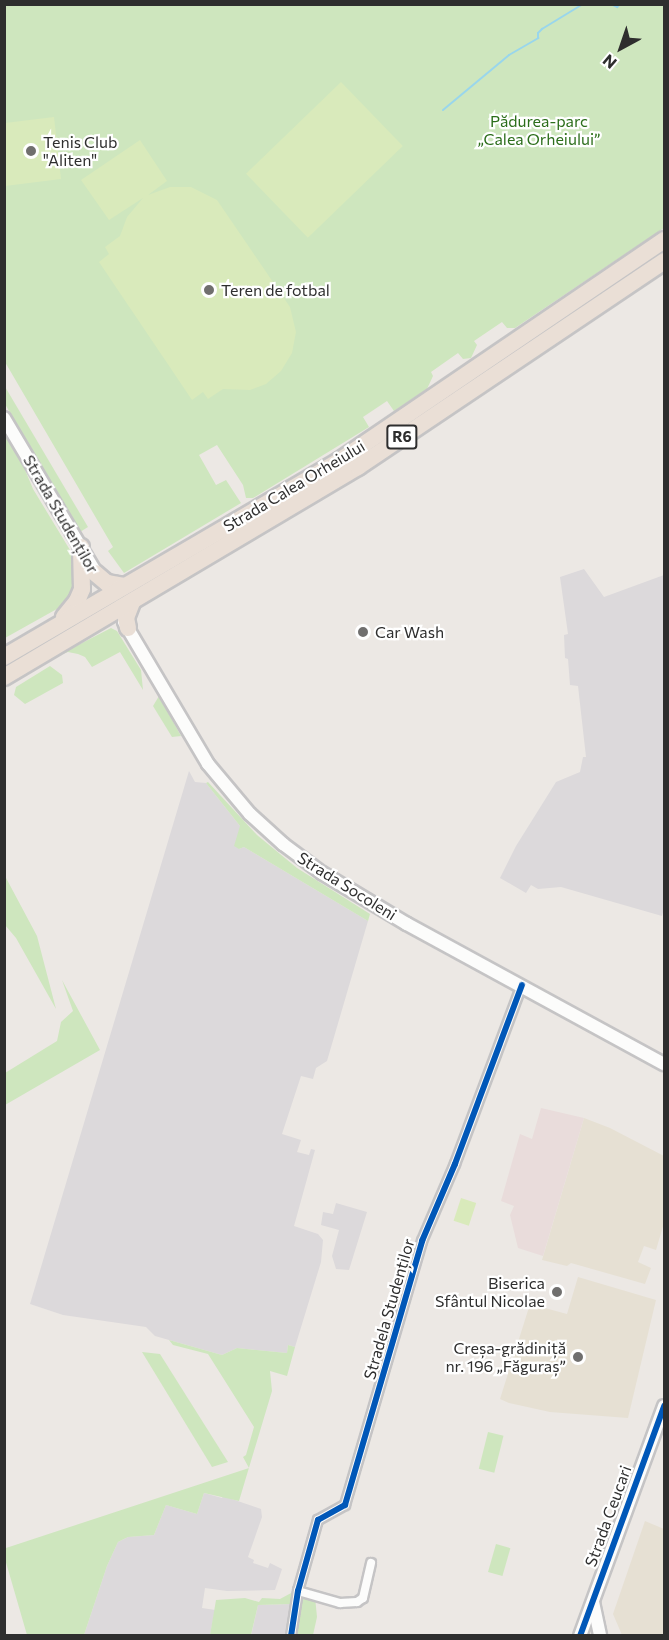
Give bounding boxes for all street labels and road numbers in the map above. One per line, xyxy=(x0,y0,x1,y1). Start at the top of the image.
road number: R6 xyxy=(386,425,418,449)
street label: Strada Calea Orheiului xyxy=(220,436,368,536)
street label: Strada Studenților xyxy=(19,451,103,577)
street label: Strada Socoleni xyxy=(294,848,400,924)
street label: Stradela Studenților xyxy=(360,1236,418,1382)
street label: Strada Ceucari xyxy=(581,1463,635,1569)

